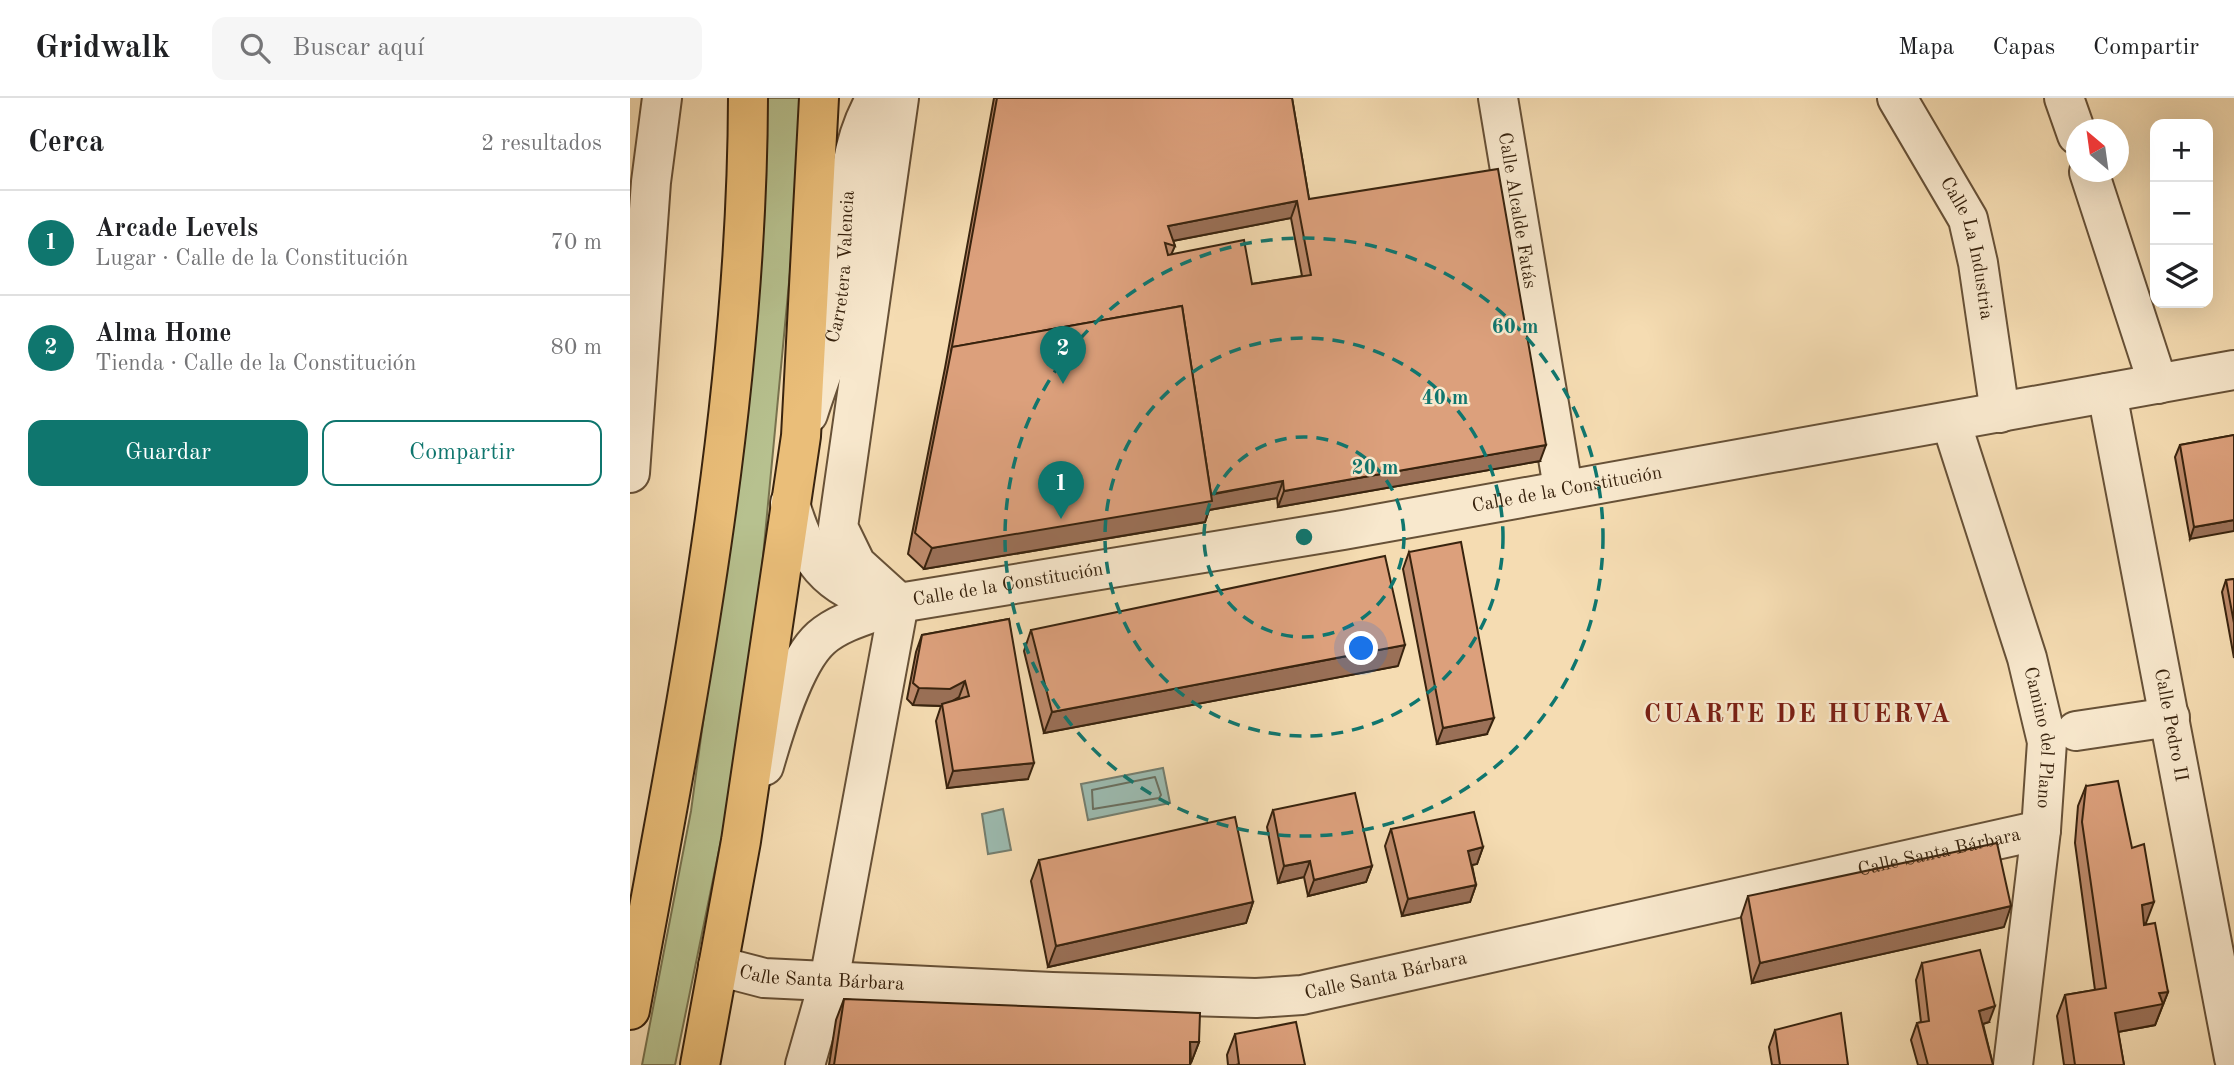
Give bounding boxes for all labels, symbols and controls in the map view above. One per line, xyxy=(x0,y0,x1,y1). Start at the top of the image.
search box xyxy=(212,17,702,80)
icon: search xyxy=(236,29,274,67)
text: Gridwalk xyxy=(35,32,170,65)
text: Buscar aquí xyxy=(292,35,424,61)
text: Mapa xyxy=(1898,36,1954,60)
text: Capas xyxy=(1992,36,2055,60)
text: Compartir xyxy=(2093,36,2199,60)
north arrow xyxy=(2066,119,2129,182)
map controls xyxy=(2150,119,2213,308)
button: + xyxy=(2150,119,2213,182)
text: Cerca xyxy=(28,128,104,158)
street label: Calle Alcalde Fatás xyxy=(1494,131,1539,290)
text: 2 resultados xyxy=(481,132,602,155)
street label: Calle La Industria xyxy=(1936,174,1996,321)
button: − xyxy=(2150,182,2213,245)
street label: Carretera Valencia xyxy=(823,189,858,346)
text: Arcade Levels xyxy=(95,216,258,242)
text: 1 xyxy=(44,231,58,254)
text: 70 m xyxy=(551,231,602,254)
button: layers xyxy=(2150,245,2213,308)
text: Lugar · Calle de la Constitución xyxy=(95,247,408,270)
text: 60 m xyxy=(1491,317,1539,338)
text: Alma Home xyxy=(95,321,232,347)
pin: 2 xyxy=(1040,326,1086,384)
text: 2 xyxy=(44,336,58,359)
text: 80 m xyxy=(551,336,602,359)
text: Tienda · Calle de la Constitución xyxy=(95,352,416,375)
text: 40 m xyxy=(1421,388,1469,409)
button: Guardar xyxy=(28,420,308,486)
button: Compartir xyxy=(322,420,602,486)
text: 20 m xyxy=(1351,458,1399,479)
pin: 1 xyxy=(1038,461,1084,519)
street label: Calle de la Constitución xyxy=(1470,463,1664,516)
centre of rings xyxy=(1292,525,1316,549)
street label: Calle de la Constitución xyxy=(911,560,1105,610)
your location xyxy=(1344,631,1378,665)
street label: Camino del Plano xyxy=(2020,665,2056,809)
street label: Calle Pedro II xyxy=(2150,667,2190,783)
district label: CUARTE DE HUERVA xyxy=(1644,702,1952,728)
street label: Calle Santa Bárbara xyxy=(1856,825,2023,880)
street label: Calle Santa Bárbara xyxy=(1303,949,1470,1004)
street label: Calle Santa Bárbara xyxy=(737,962,905,994)

